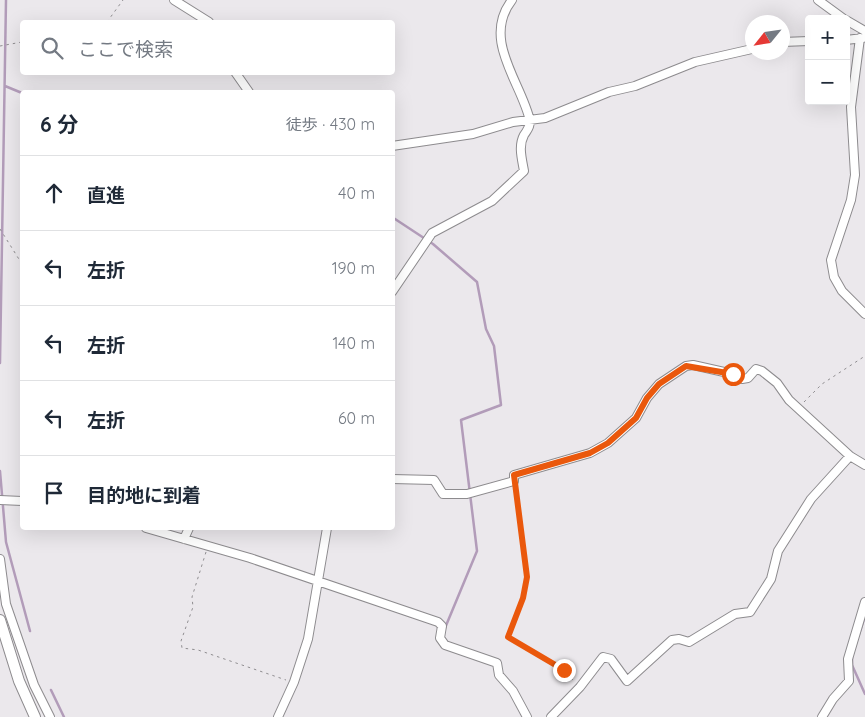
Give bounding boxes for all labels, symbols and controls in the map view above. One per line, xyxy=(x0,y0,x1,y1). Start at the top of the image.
north arrow xyxy=(745,15,790,60)
map controls xyxy=(805,15,850,105)
button: + xyxy=(805,15,850,60)
search box xyxy=(20,20,395,75)
icon: search xyxy=(38,34,66,62)
text: ここで検索 xyxy=(78,37,173,61)
button: − xyxy=(805,60,850,105)
text: 6 分 xyxy=(40,111,79,137)
text: 徒歩 · 430 m xyxy=(286,114,375,134)
icon: ahead xyxy=(40,179,68,207)
text: 直進 xyxy=(87,183,125,207)
text: 40 m xyxy=(338,183,375,203)
icon: left xyxy=(40,254,68,282)
text: 左折 xyxy=(87,258,125,282)
text: 190 m xyxy=(332,258,375,278)
icon: left xyxy=(40,329,68,357)
text: 左折 xyxy=(87,333,125,357)
text: 140 m xyxy=(332,333,375,353)
route start xyxy=(722,363,745,386)
icon: left xyxy=(40,404,68,432)
text: 左折 xyxy=(87,408,125,432)
text: 60 m xyxy=(338,408,375,428)
icon: arrive xyxy=(40,479,68,507)
text: 目的地に到着 xyxy=(87,483,201,507)
route end xyxy=(553,659,576,682)

